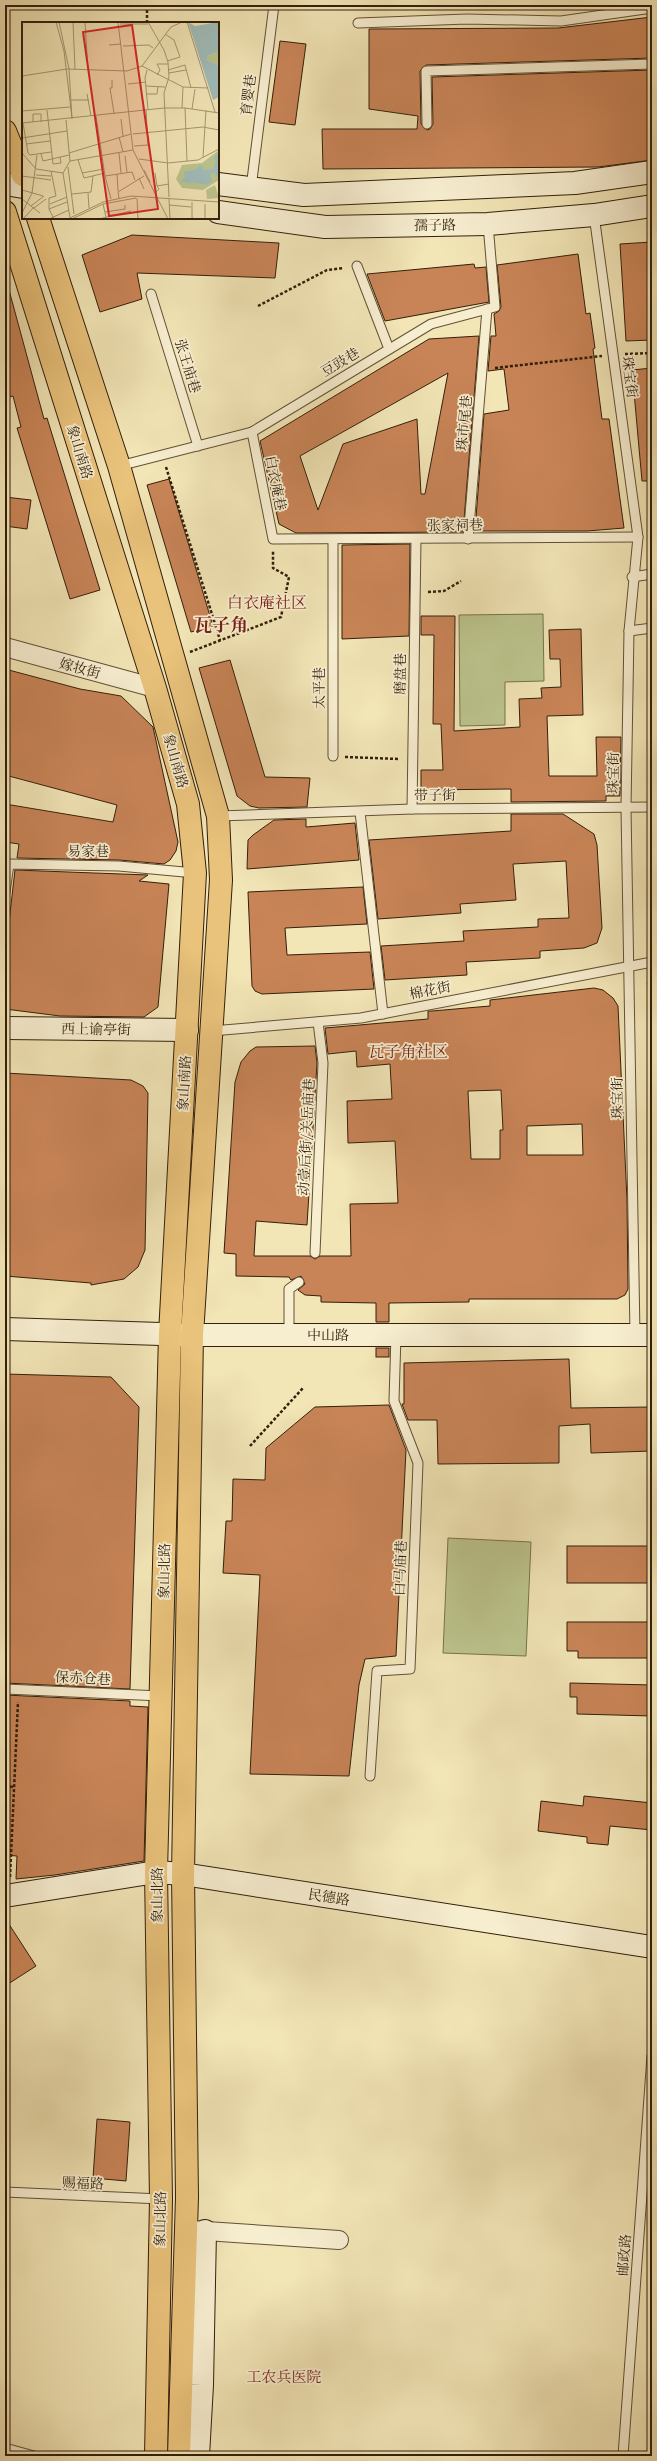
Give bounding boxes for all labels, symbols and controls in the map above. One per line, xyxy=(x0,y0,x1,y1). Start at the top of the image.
inset map xyxy=(22,22,219,219)
street label: 育婴巷 xyxy=(238,73,262,117)
street label: 孺子路 xyxy=(414,217,456,237)
street label: 张王庙巷 xyxy=(168,337,204,396)
street label: 豆豉巷 xyxy=(318,344,364,383)
street label: 珠宝街 xyxy=(615,355,641,399)
street label: 珠市尾巷 xyxy=(454,394,478,452)
street label: 象山南路 xyxy=(60,423,96,482)
street label: 白衣庵巷 xyxy=(259,454,289,513)
street label: 张家祠巷 xyxy=(427,517,483,537)
district label: 白衣庵社区 xyxy=(227,593,307,616)
district label: 瓦子角 xyxy=(194,614,248,640)
street label: 磨盘巷 xyxy=(392,653,412,695)
street label: 嫁妆街 xyxy=(57,655,102,685)
street label: 太平巷 xyxy=(311,667,331,709)
street label: 象山南路 xyxy=(157,732,191,791)
street label: 珠宝街 xyxy=(605,752,625,794)
street label: 带子街 xyxy=(414,787,456,807)
street label: 易家巷 xyxy=(67,843,109,863)
street label: 棉花街 xyxy=(408,978,453,1006)
street label: 西上谕亭街 xyxy=(61,1020,131,1042)
district label: 瓦子角社区 xyxy=(368,1042,448,1065)
street label: 象山南路 xyxy=(175,1055,197,1112)
street label: 珠宝街 xyxy=(609,1077,629,1119)
street label: 动壹后街/关岳庙巷 xyxy=(295,1078,321,1196)
street label: 中山路 xyxy=(307,1327,349,1347)
street label: 白马庙巷 xyxy=(391,1540,413,1596)
street label: 象山北路 xyxy=(156,1543,176,1599)
street label: 保赤仓巷 xyxy=(54,1669,111,1691)
street label: 象山北路 xyxy=(149,1867,169,1923)
street label: 民德路 xyxy=(306,1886,351,1912)
street label: 赐福路 xyxy=(62,2174,104,2196)
street label: 象山北路 xyxy=(152,2191,172,2247)
street label: 邮政路 xyxy=(615,2233,637,2277)
district label: 工农兵医院 xyxy=(246,2368,322,2389)

